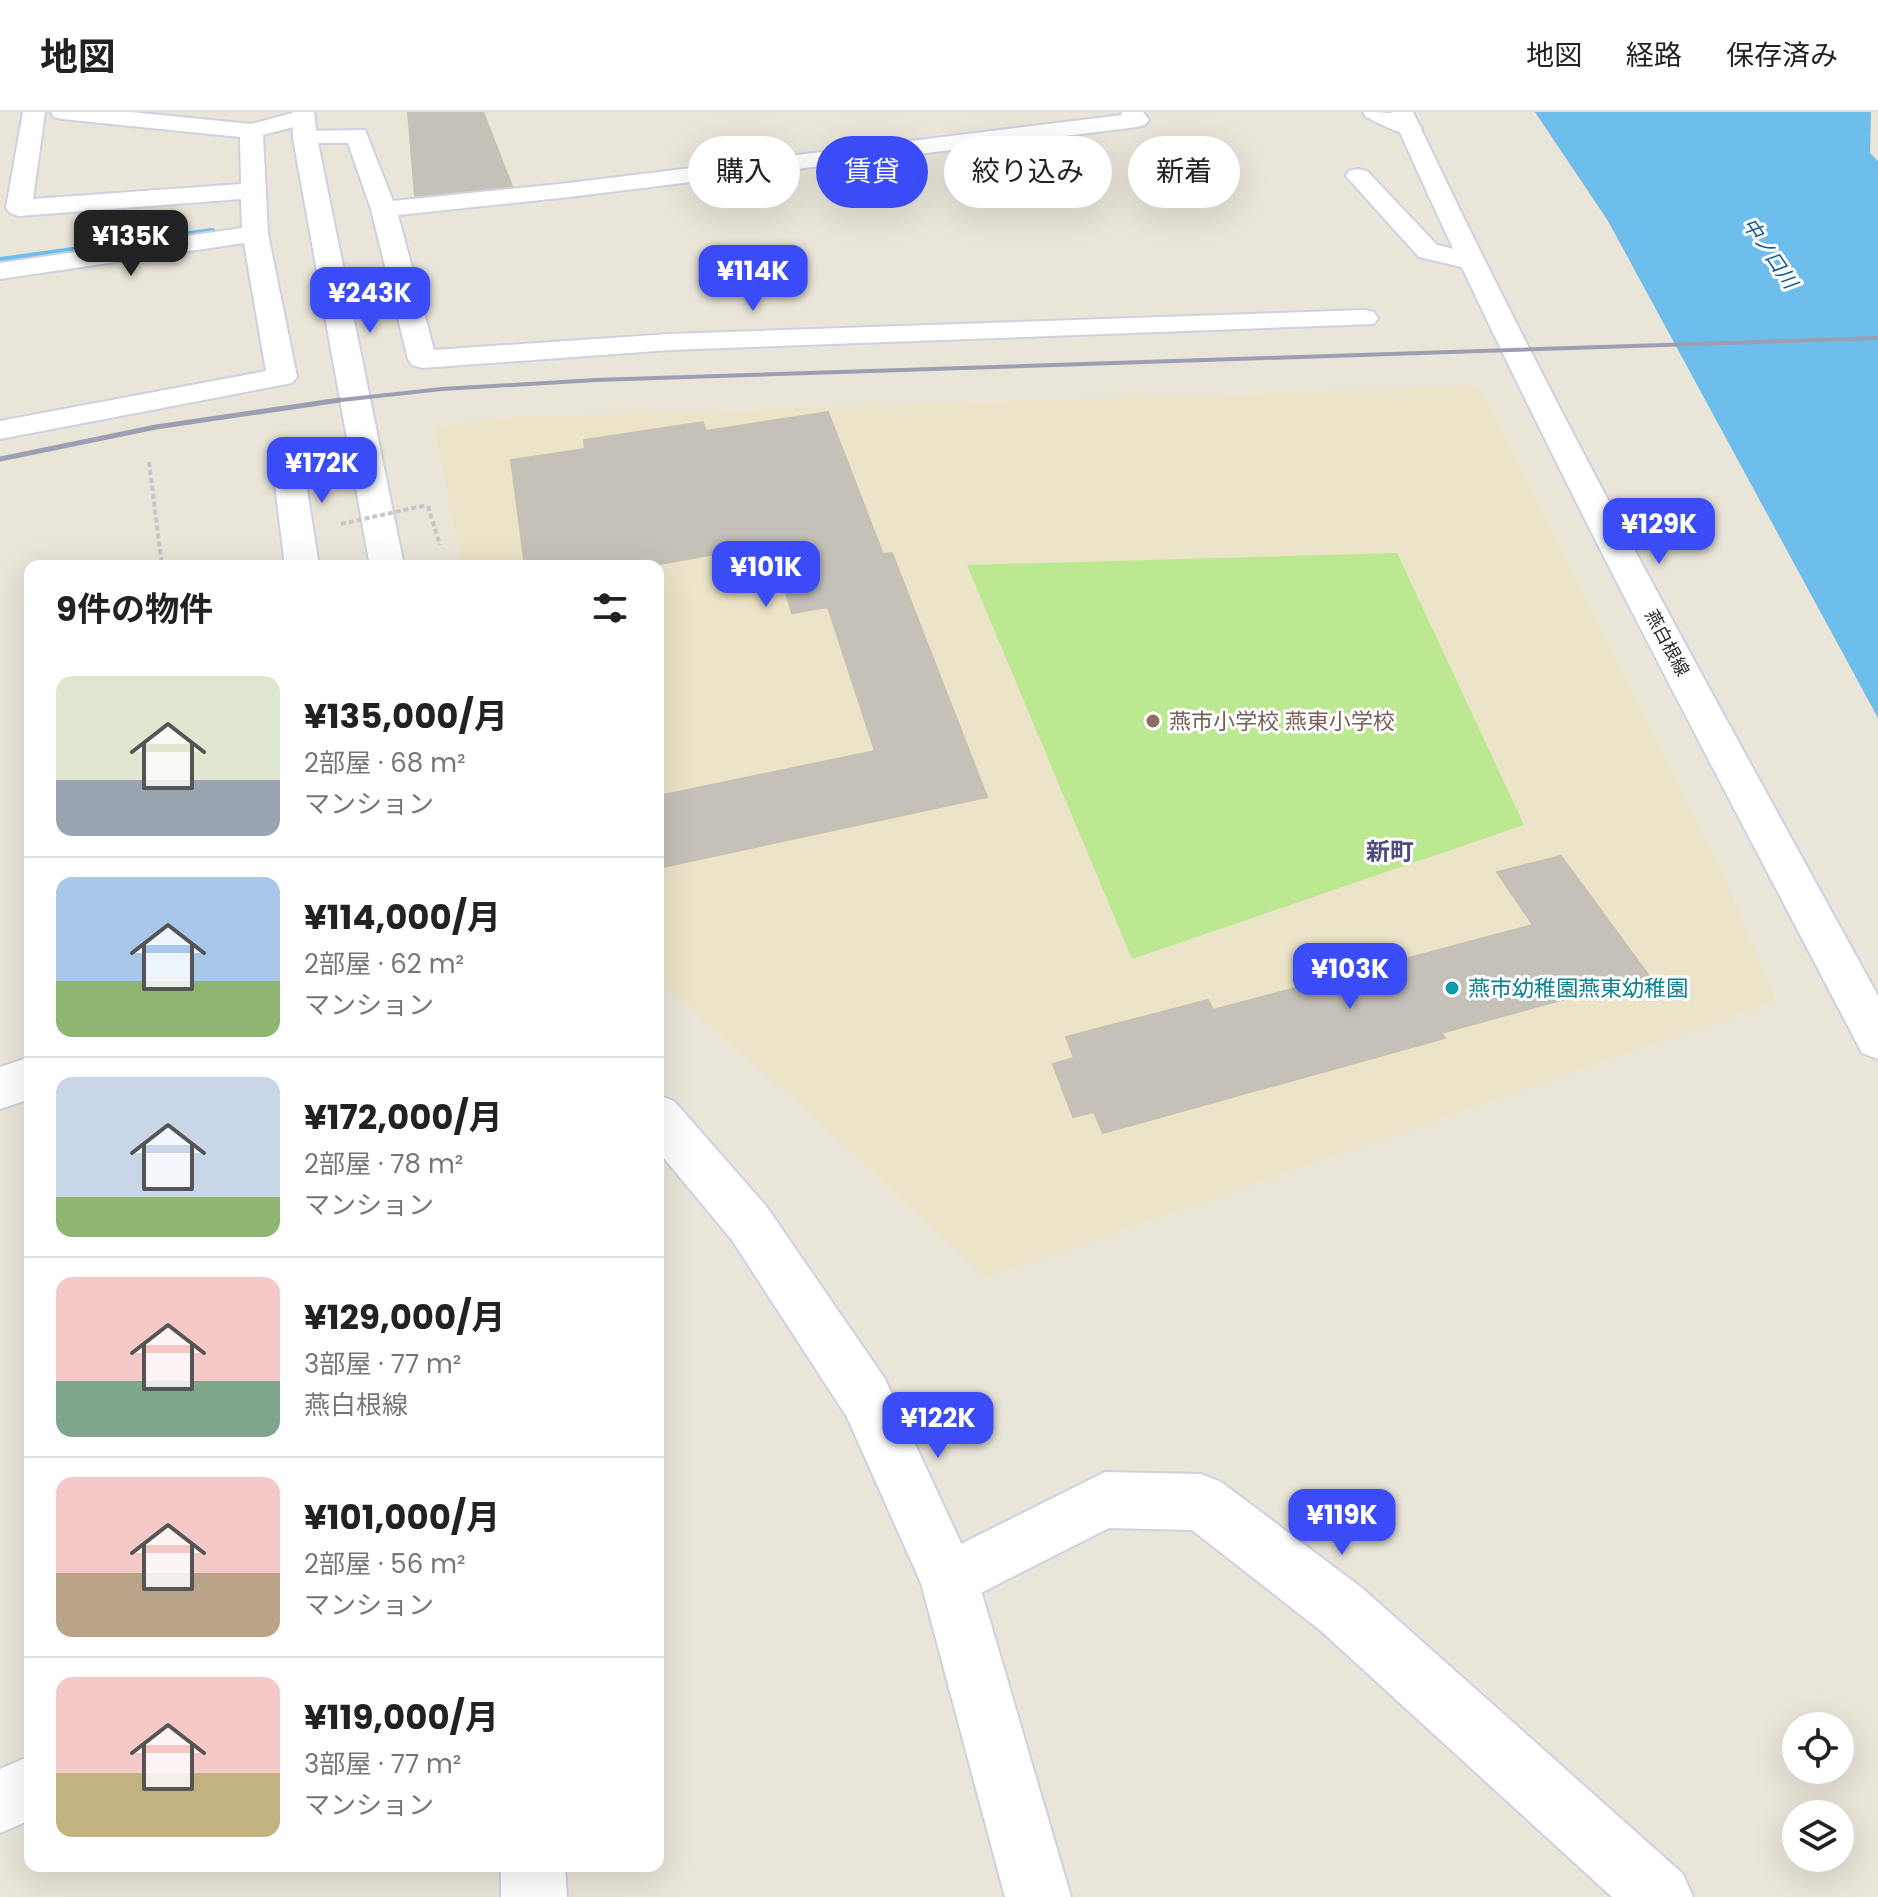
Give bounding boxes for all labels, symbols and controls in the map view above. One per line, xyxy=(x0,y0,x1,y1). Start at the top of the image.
text: 地図 xyxy=(40,30,116,83)
text: 地図 xyxy=(1526,36,1582,75)
text: 経路 xyxy=(1626,36,1682,75)
text: 保存済み xyxy=(1726,36,1838,75)
chip: 購入 xyxy=(688,136,800,208)
chip: 賃貸 xyxy=(816,136,928,208)
chip: 絞り込み xyxy=(944,136,1112,208)
chip: 新着 xyxy=(1128,136,1240,208)
pin: ¥135K xyxy=(75,210,187,278)
water label: 中ノ口川 xyxy=(1736,212,1805,296)
text: ¥135K xyxy=(92,218,170,254)
pin: ¥114K xyxy=(697,245,809,313)
text: ¥114K xyxy=(717,253,789,289)
pin: ¥243K xyxy=(314,267,426,335)
text: ¥243K xyxy=(328,275,412,311)
pin: ¥172K xyxy=(266,437,378,505)
text: ¥172K xyxy=(285,445,359,481)
pin: ¥129K xyxy=(1603,498,1715,566)
text: ¥129K xyxy=(1621,506,1697,542)
pin: ¥101K xyxy=(710,541,822,609)
text: ¥101K xyxy=(730,549,802,585)
text: 9件の物件 xyxy=(56,585,213,633)
icon: filters xyxy=(588,586,632,630)
street label: 燕白根線 xyxy=(1640,605,1695,680)
text: ¥135,000/月 xyxy=(304,692,508,740)
place label: 燕市小学校 燕東小学校 xyxy=(1169,706,1395,737)
icon: home xyxy=(120,708,216,804)
marker: 燕市小学校 燕東小学校 xyxy=(1144,712,1162,730)
text: 2部屋 · 68 m² xyxy=(304,745,466,781)
text: マンション xyxy=(304,786,434,822)
district label: 新町 xyxy=(1366,835,1414,868)
text: ¥114,000/月 xyxy=(304,893,501,941)
icon: home xyxy=(120,909,216,1005)
pin: ¥103K xyxy=(1294,943,1406,1011)
text: 2部屋 · 62 m² xyxy=(304,946,464,982)
text: ¥103K xyxy=(1311,951,1389,987)
place label: 燕市幼稚園燕東幼稚園 xyxy=(1468,973,1688,1004)
marker: 燕市幼稚園燕東幼稚園 xyxy=(1443,979,1461,997)
text: マンション xyxy=(304,987,434,1023)
text: ¥172,000/月 xyxy=(304,1093,503,1141)
icon: home xyxy=(120,1109,216,1205)
text: 2部屋 · 78 m² xyxy=(304,1146,463,1182)
text: マンション xyxy=(304,1187,434,1223)
text: ¥129,000/月 xyxy=(304,1293,506,1341)
icon: home xyxy=(120,1309,216,1405)
text: 3部屋 · 77 m² xyxy=(304,1346,461,1382)
text: 燕白根線 xyxy=(304,1387,408,1423)
pin: ¥122K xyxy=(882,1392,994,1460)
text: ¥122K xyxy=(900,1400,976,1436)
pin: ¥119K xyxy=(1286,1489,1398,1557)
text: ¥101,000/月 xyxy=(304,1493,500,1541)
text: ¥119K xyxy=(1306,1497,1378,1533)
icon: home xyxy=(120,1509,216,1605)
text: 2部屋 · 56 m² xyxy=(304,1546,466,1582)
text: マンション xyxy=(304,1587,434,1623)
text: ¥119,000/月 xyxy=(304,1693,499,1741)
icon: home xyxy=(120,1709,216,1805)
map controls xyxy=(1782,1712,1854,1872)
button: locate xyxy=(1782,1712,1854,1784)
text: 3部屋 · 77 m² xyxy=(304,1746,461,1782)
text: マンション xyxy=(304,1787,434,1823)
button: layers xyxy=(1782,1800,1854,1872)

